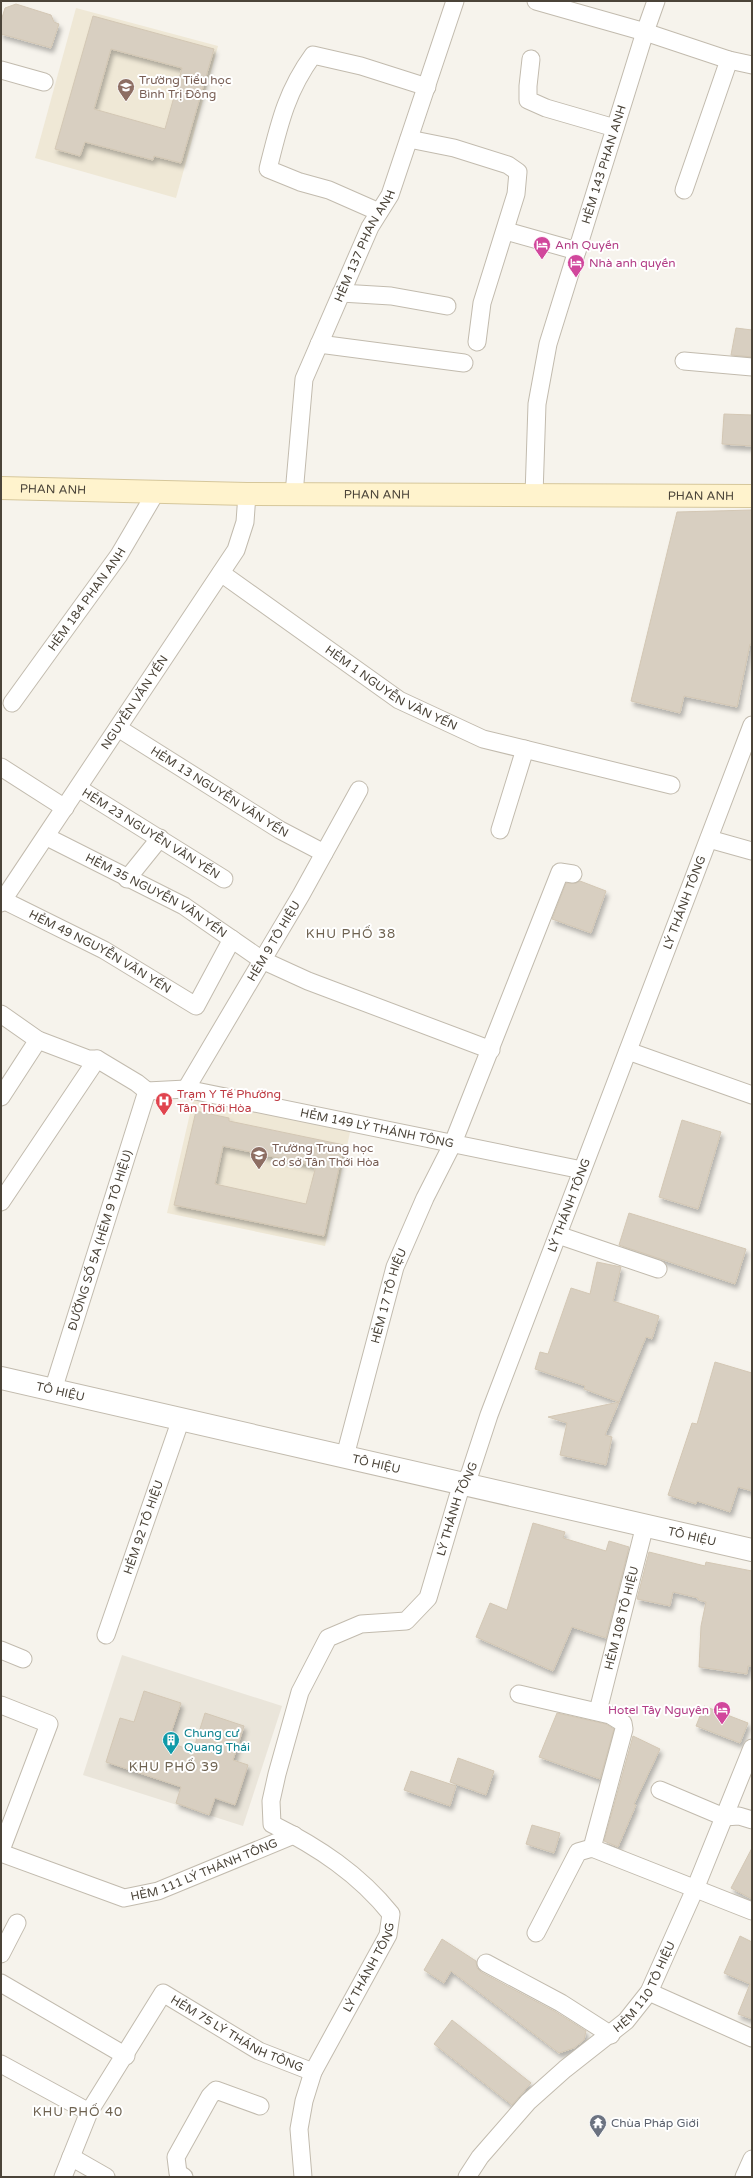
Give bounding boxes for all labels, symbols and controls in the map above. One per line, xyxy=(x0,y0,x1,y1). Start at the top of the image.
place label: Trường Tiểu học Bình Trị Đông xyxy=(139,73,231,101)
school or university icon: Trường Tiểu học Bình Trị Đông xyxy=(116,77,136,102)
street label: HẺM 143 PHAN ANH xyxy=(579,103,629,226)
street label: HẺM 137 PHAN ANH xyxy=(331,188,398,304)
hotel icon: Anh Quyền xyxy=(532,235,552,260)
place label: Anh Quyền xyxy=(555,238,619,252)
hotel icon: Nhà anh quyền xyxy=(566,253,586,278)
place label: Nhà anh quyền xyxy=(589,256,676,270)
street label: PHAN ANH xyxy=(20,481,86,497)
street label: PHAN ANH xyxy=(344,487,410,502)
street label: PHAN ANH xyxy=(668,489,734,503)
street label: HẺM 184 PHAN ANH xyxy=(45,545,129,654)
street label: HẺM 1 NGUYỄN VĂN YẾN xyxy=(323,643,460,733)
street label: NGUYỄN VĂN YẾN xyxy=(98,653,171,752)
street label: HẺM 13 NGUYỄN VĂN YẾN xyxy=(148,743,291,840)
street label: HẺM 23 NGUYỄN VĂN YẾN xyxy=(79,785,223,882)
street label: HẺM 35 NGUYỄN VĂN YẾN xyxy=(83,851,230,941)
street label: LÝ THÁNH TÔNG xyxy=(660,854,709,951)
street label: HẺM 9 TÔ HIỆU xyxy=(244,898,303,984)
street label: HẺM 49 NGUYỄN VĂN YẾN xyxy=(27,907,174,996)
district label: KHU PHỐ 38 xyxy=(306,925,396,942)
place label: Trạm Y Tế Phường Tân Thới Hòa xyxy=(177,1087,281,1115)
hospital icon: Trạm Y Tế Phường Tân Thới Hòa xyxy=(154,1091,174,1116)
street label: HẺM 149 LÝ THÁNH TÔNG xyxy=(299,1106,455,1151)
place label: Trường Trung học cơ sở Tân Thới Hòa xyxy=(272,1141,379,1169)
school or university icon: Trường Trung học cơ sở Tân Thới Hòa xyxy=(249,1145,269,1170)
street label: ĐƯỜNG SỐ 5A (HẺM 9 TÔ HIỆU) xyxy=(65,1148,135,1332)
street label: LÝ THÁNH TÔNG xyxy=(545,1156,593,1254)
street label: HẺM 17 TÔ HIỆU xyxy=(368,1246,409,1345)
street label: TÔ HIỆU xyxy=(35,1379,86,1404)
street label: TÔ HIỆU xyxy=(351,1452,402,1476)
street label: LÝ THÁNH TÔNG xyxy=(434,1460,480,1558)
street label: HẺM 92 TÔ HIỆU xyxy=(121,1478,166,1576)
street label: TÔ HIỆU xyxy=(667,1524,718,1549)
street label: HẺM 108 TÔ HIỆU xyxy=(602,1565,641,1671)
hotel icon: Hotel Tây Nguyên xyxy=(712,1700,732,1725)
place label: Hotel Tây Nguyên xyxy=(608,1703,709,1717)
place label: Chung cư Quang Thái xyxy=(184,1726,250,1754)
building icon: Chung cư Quang Thái xyxy=(161,1730,181,1755)
district label: KHU PHỐ 39 xyxy=(129,1758,219,1775)
street label: HẺM 111 LÝ THÁNH TÔNG xyxy=(129,1836,280,1903)
street label: LÝ THÁNH TÔNG xyxy=(340,1922,397,2015)
street label: HẺM 110 TÔ HIỆU xyxy=(610,1939,678,2035)
street label: HẺM 75 LÝ THÁNH TÔNG xyxy=(168,1992,306,2075)
district label: KHU PHỐ 40 xyxy=(33,2103,123,2120)
temple icon: Chùa Pháp Giới xyxy=(588,2113,608,2138)
place label: Chùa Pháp Giới xyxy=(611,2116,699,2130)

